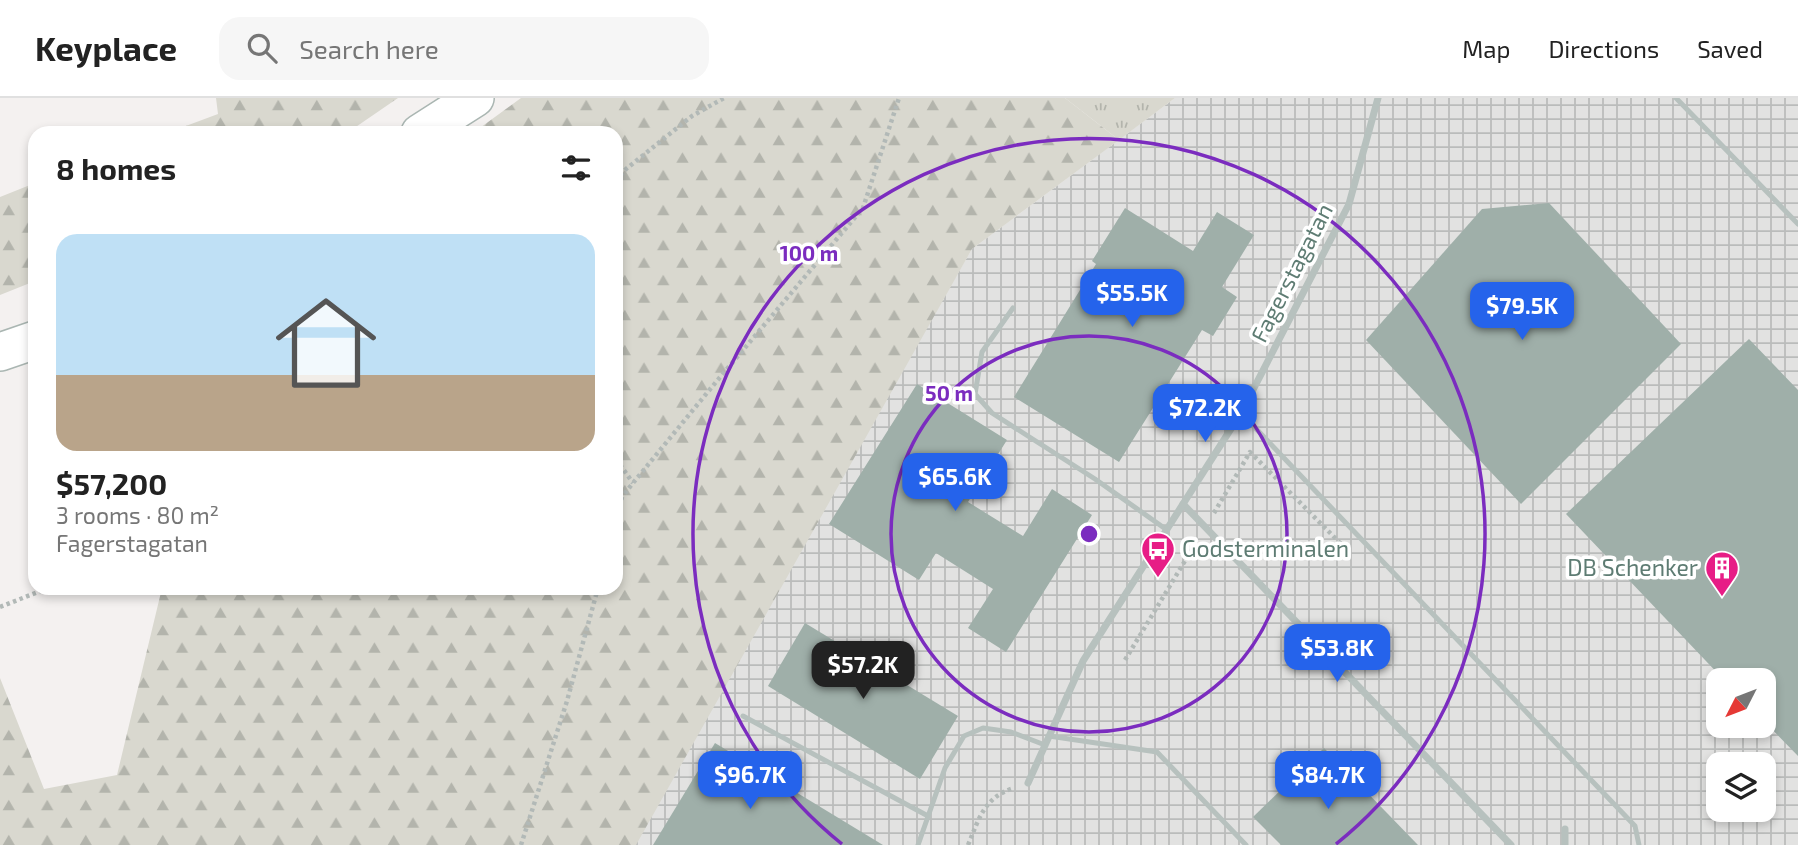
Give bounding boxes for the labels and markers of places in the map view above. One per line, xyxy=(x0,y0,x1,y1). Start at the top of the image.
pin: $55.5K xyxy=(1075,270,1189,329)
pin: $79.5K xyxy=(1465,282,1579,342)
pin: $72.2K xyxy=(1148,384,1262,444)
pin: $65.6K xyxy=(898,454,1012,513)
centre of rings xyxy=(1077,522,1101,546)
bus stop icon: Godsterminalen xyxy=(1139,530,1177,579)
place label: Godsterminalen xyxy=(1182,534,1349,562)
building icon: DB Schenker xyxy=(1703,549,1741,598)
place label: DB Schenker xyxy=(1567,553,1698,581)
pin: $53.8K xyxy=(1280,624,1394,684)
pin: $57.2K xyxy=(806,642,920,701)
pin: $96.7K xyxy=(693,752,807,811)
pin: $84.7K xyxy=(1271,752,1385,811)

